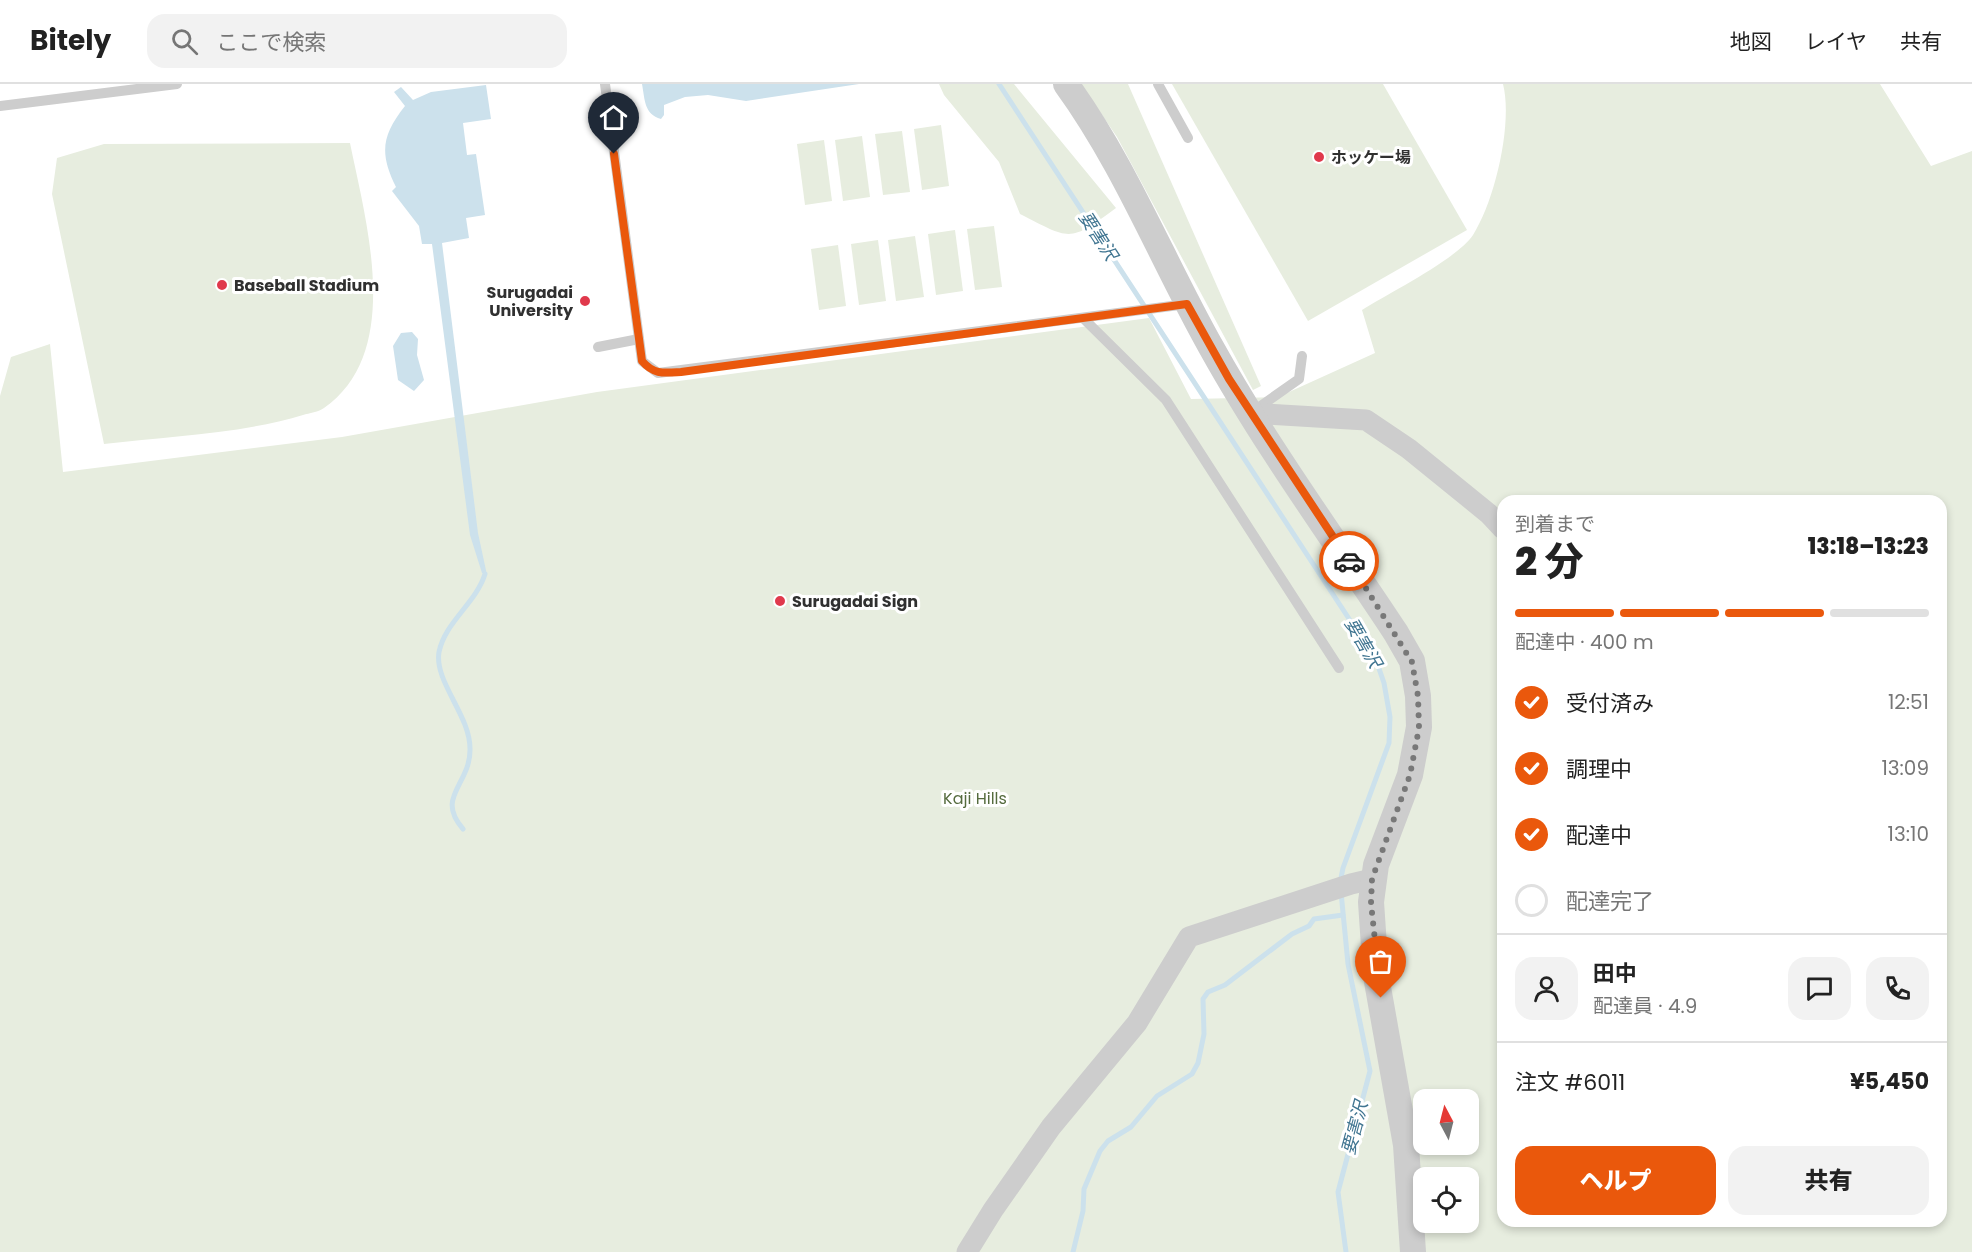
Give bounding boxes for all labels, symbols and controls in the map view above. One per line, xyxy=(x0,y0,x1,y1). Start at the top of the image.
search box xyxy=(147,14,567,68)
text: Bitely xyxy=(30,21,111,60)
icon: search xyxy=(168,25,201,58)
text: ここで検索 xyxy=(216,27,326,58)
text: 地図 xyxy=(1730,27,1772,56)
text: レイヤ xyxy=(1805,27,1867,56)
text: 共有 xyxy=(1900,27,1942,56)
pin xyxy=(588,92,639,154)
icon: home xyxy=(597,101,630,134)
place label: ホッケー場 xyxy=(1331,146,1411,169)
marker: ホッケー場 xyxy=(1312,150,1326,164)
water label: 要害沢 xyxy=(1073,206,1125,267)
place label: Baseball Stadium xyxy=(234,274,379,297)
marker: Baseball Stadium xyxy=(215,278,229,292)
place label: Surugadai University xyxy=(487,281,574,322)
marker: Surugadai University xyxy=(578,294,592,308)
text: 到着まで xyxy=(1515,510,1595,538)
courier xyxy=(1319,531,1379,591)
text: 13:18–13:23 xyxy=(1808,531,1929,562)
text: 2 分 xyxy=(1515,534,1584,589)
icon: car xyxy=(1333,545,1366,578)
place label: Surugadai Sign xyxy=(792,590,918,613)
marker: Surugadai Sign xyxy=(773,594,787,608)
water label: 要害沢 xyxy=(1339,613,1389,674)
text: 配達中 · 400 m xyxy=(1515,628,1654,656)
icon: check xyxy=(1515,686,1548,719)
text: 受付済み xyxy=(1566,688,1654,719)
text: 12:51 xyxy=(1888,688,1929,716)
icon: check xyxy=(1515,752,1548,785)
text: 調理中 xyxy=(1566,754,1632,785)
text: 13:09 xyxy=(1881,754,1929,782)
park label: Kaji Hills xyxy=(943,787,1007,810)
icon: check xyxy=(1515,818,1548,851)
text: 配達中 xyxy=(1566,820,1632,851)
text: 13:10 xyxy=(1888,820,1929,848)
text: 配達完了 xyxy=(1566,886,1654,917)
pin xyxy=(1355,936,1406,998)
icon: bag xyxy=(1364,945,1397,978)
button: person xyxy=(1515,957,1578,1020)
button: chat xyxy=(1788,957,1851,1020)
button: phone xyxy=(1866,957,1929,1020)
text: 田中 xyxy=(1593,958,1637,989)
text: 配達員 · 4.9 xyxy=(1593,992,1697,1020)
text: ¥5,450 xyxy=(1850,1066,1929,1097)
text: 注文 #6011 xyxy=(1515,1067,1625,1098)
north arrow xyxy=(1413,1089,1479,1155)
map controls xyxy=(1413,1089,1479,1233)
water label: 要害沢 xyxy=(1335,1097,1374,1157)
button: ヘルプ xyxy=(1515,1146,1716,1215)
button: 共有 xyxy=(1728,1146,1929,1215)
button: locate xyxy=(1413,1167,1479,1233)

